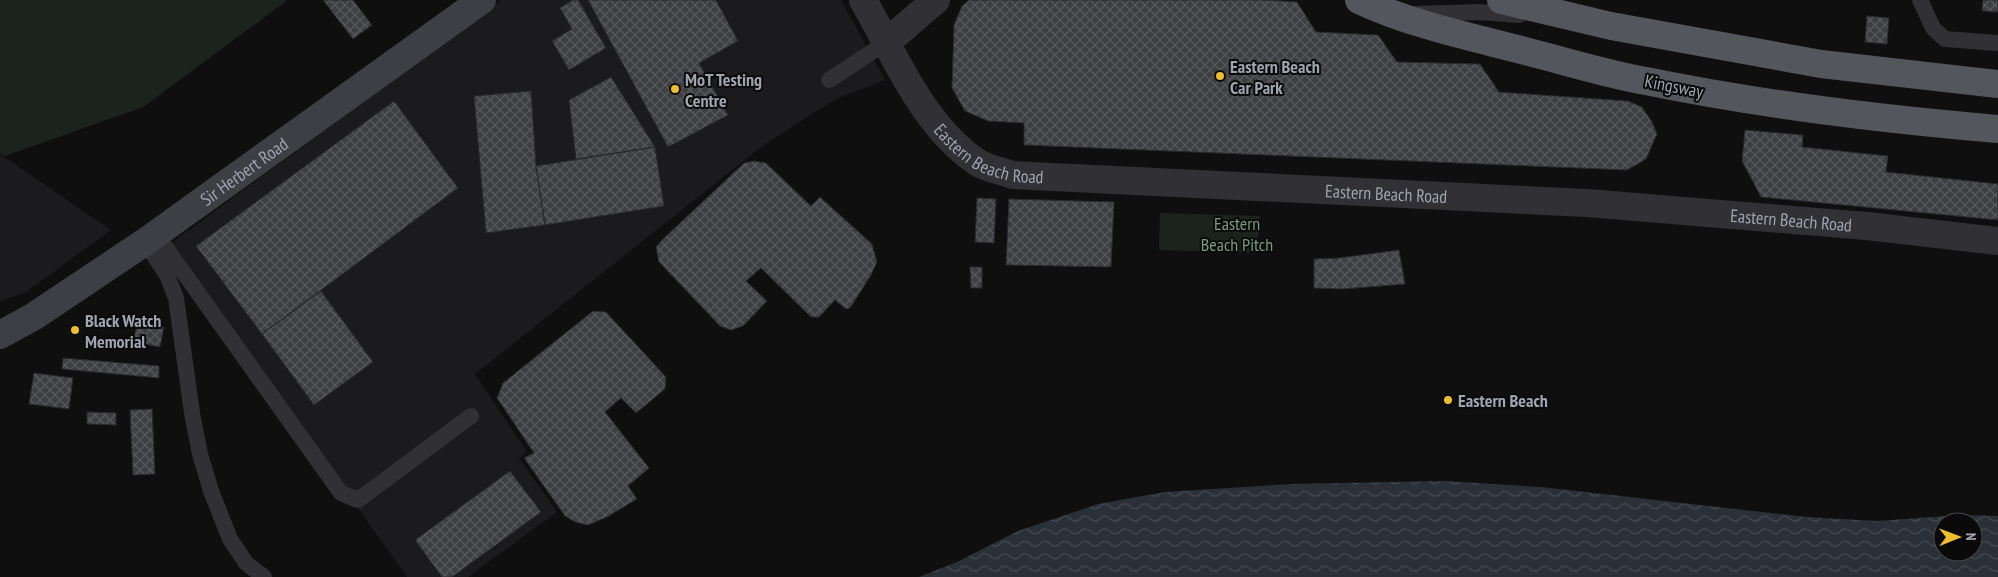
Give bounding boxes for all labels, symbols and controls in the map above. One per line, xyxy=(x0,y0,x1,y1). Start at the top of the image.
place label: Eastern Beach Car Park xyxy=(1230,55,1320,99)
place label: MoT Testing Centre xyxy=(685,68,762,112)
street label: Kingsway xyxy=(1643,69,1705,103)
marker: Eastern Beach Car Park xyxy=(1214,70,1226,82)
marker: MoT Testing Centre xyxy=(669,83,681,95)
street label: Eastern Beach Road xyxy=(929,119,1044,188)
street label: Sir Herbert Road xyxy=(195,132,292,210)
street label: Eastern Beach Road xyxy=(1325,179,1448,208)
street label: Eastern Beach Road xyxy=(1729,203,1853,236)
park label: Eastern Beach Pitch xyxy=(1201,212,1273,256)
place label: Black Watch Memorial xyxy=(85,309,161,353)
marker: Black Watch Memorial xyxy=(69,324,81,336)
place label: Eastern Beach xyxy=(1458,389,1548,412)
marker: Eastern Beach xyxy=(1442,394,1454,406)
north arrow xyxy=(1933,512,1983,562)
text: N xyxy=(1962,533,1980,541)

